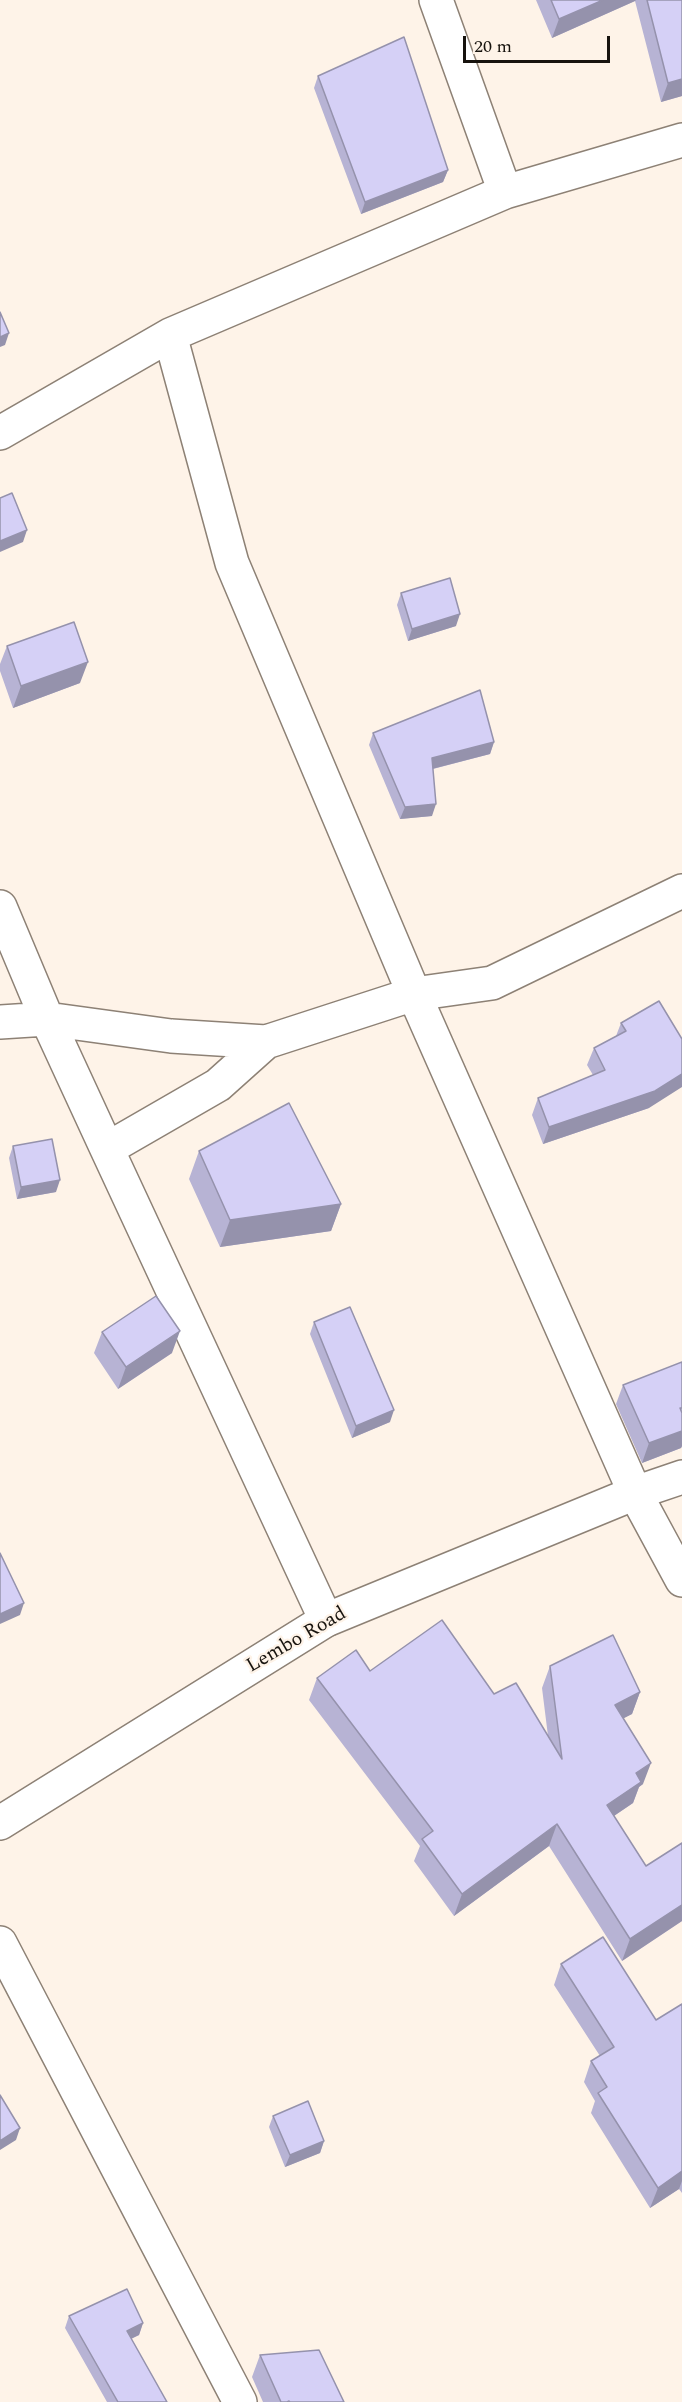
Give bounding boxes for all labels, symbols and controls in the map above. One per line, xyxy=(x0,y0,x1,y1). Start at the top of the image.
scale bar xyxy=(466,24,613,62)
text: 20 m xyxy=(474,33,512,60)
street label: Lembo Road xyxy=(243,1603,351,1679)

